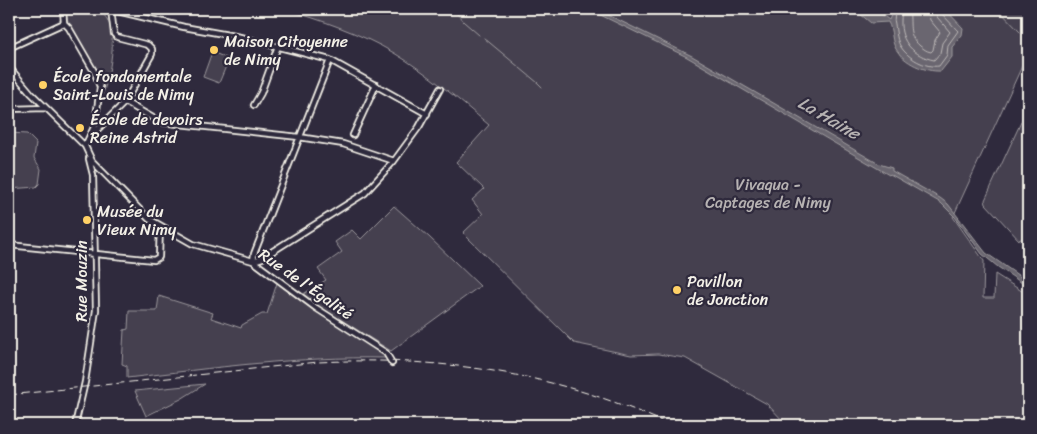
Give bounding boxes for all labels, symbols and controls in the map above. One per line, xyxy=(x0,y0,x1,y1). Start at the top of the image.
place label: Maison Citoyenne de Nimy xyxy=(224,27,348,74)
marker: Maison Citoyenne de Nimy xyxy=(208,44,220,56)
place label: École fondamentale Saint-Louis de Nimy xyxy=(53,62,195,109)
marker: École fondamentale Saint-Louis de Nimy xyxy=(37,79,49,91)
water label: La Haine xyxy=(792,87,868,150)
place label: École de devoirs Reine Astrid xyxy=(90,105,203,152)
marker: École de devoirs Reine Astrid xyxy=(74,122,86,134)
park label: Vivaqua - Captages de Nimy xyxy=(705,170,832,217)
place label: Musée du Vieux Nimy xyxy=(97,197,177,244)
marker: Musée du Vieux Nimy xyxy=(81,214,93,226)
street label: Rue Mouzin xyxy=(67,240,96,322)
street label: Rue de l'Égalité xyxy=(252,240,360,328)
place label: Pavillon de Jonction xyxy=(687,267,769,314)
marker: Pavillon de Jonction xyxy=(671,284,683,296)

